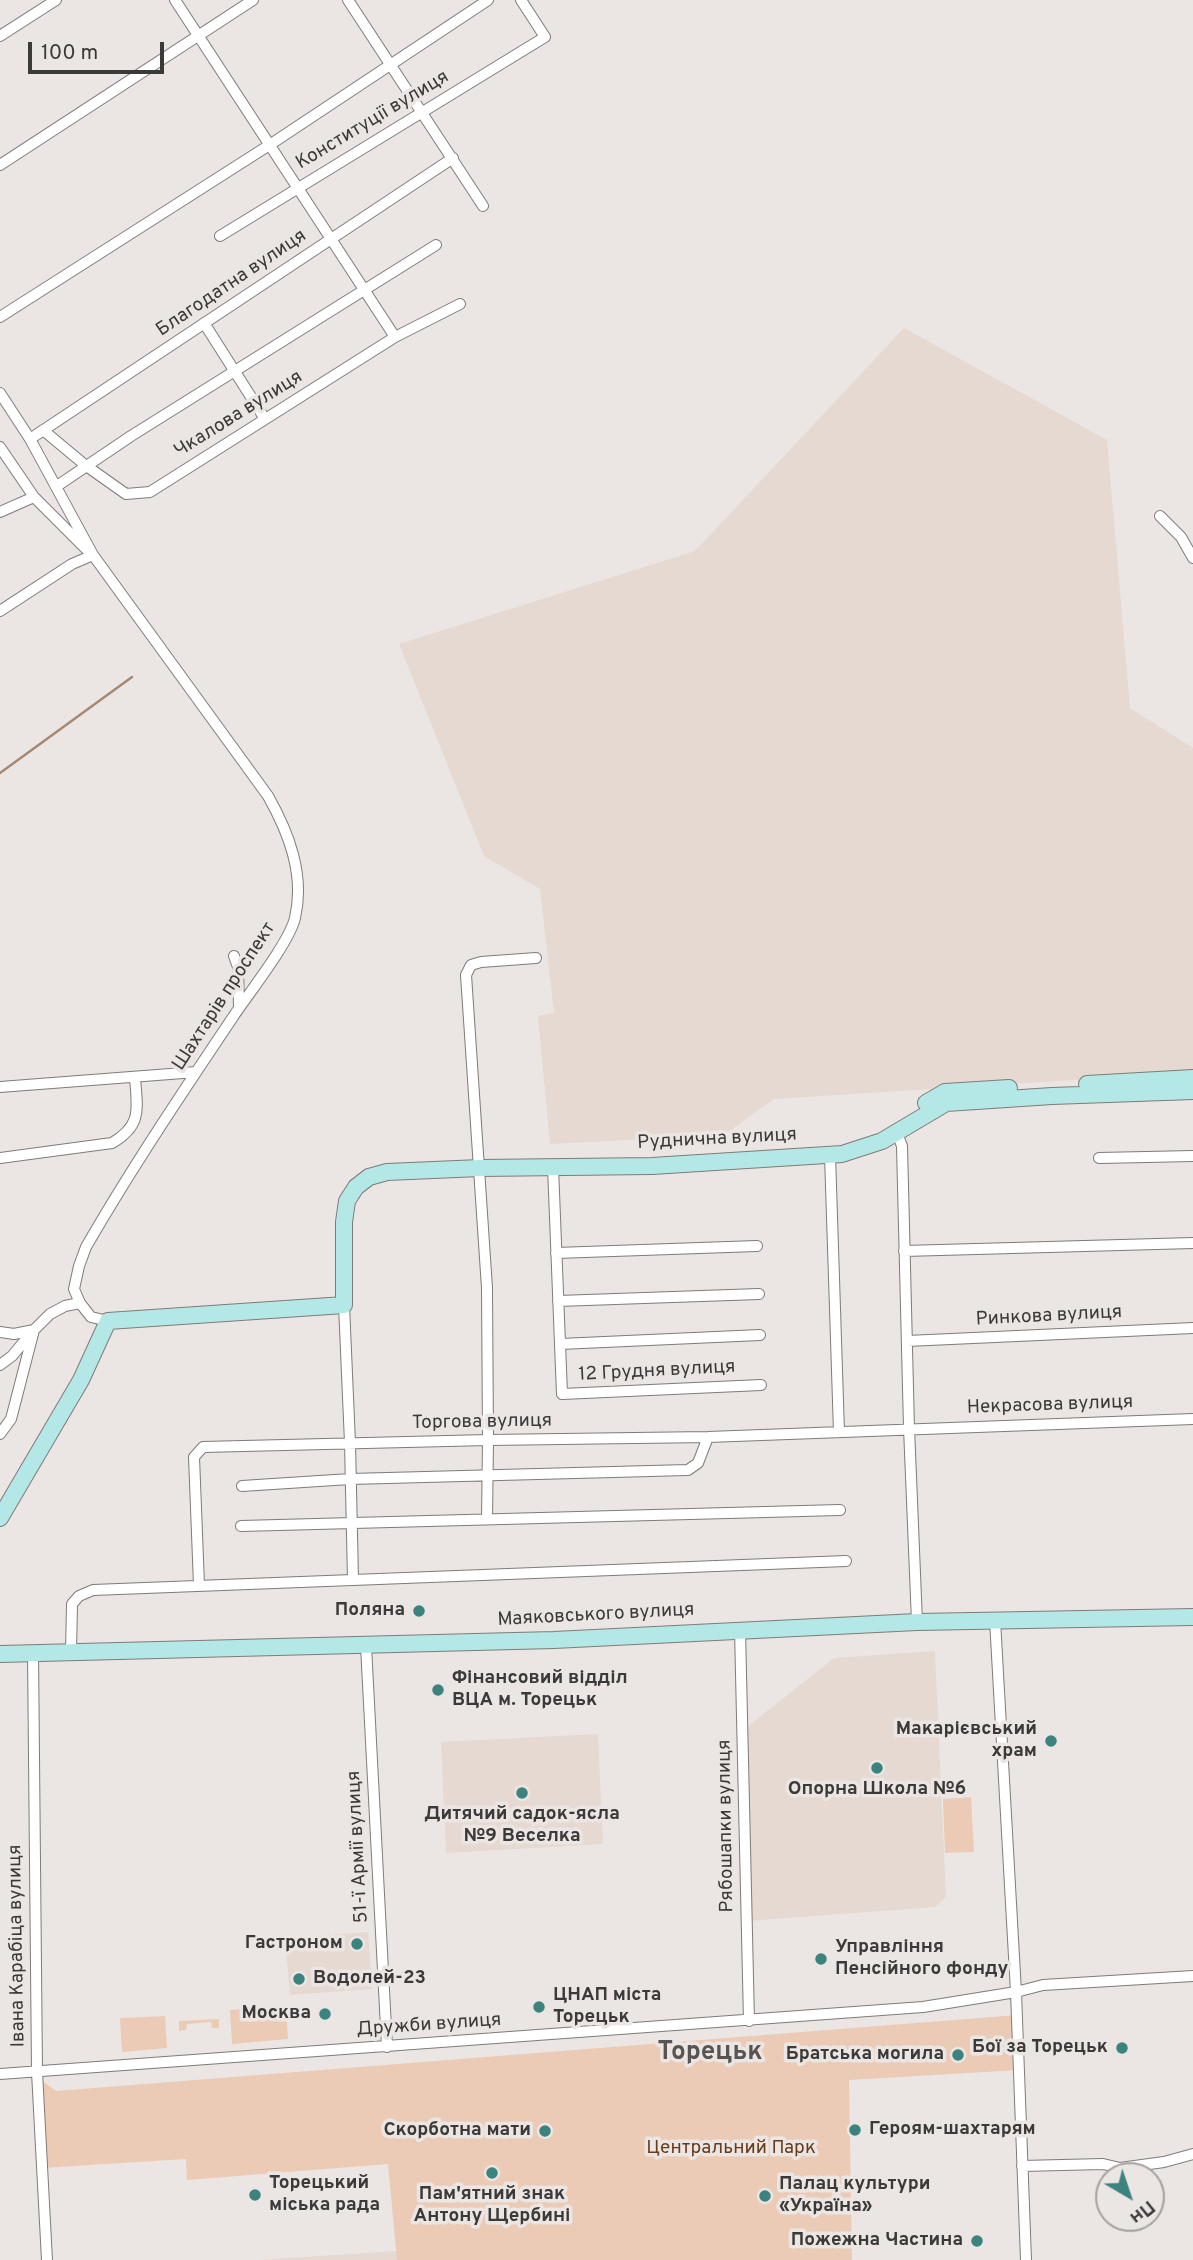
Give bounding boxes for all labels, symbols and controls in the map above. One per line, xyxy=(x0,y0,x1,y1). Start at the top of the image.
scale bar xyxy=(32,28,168,72)
text: 100 m xyxy=(41,40,98,67)
street label: Конституції вулиця xyxy=(292,66,454,176)
street label: Благодатна вулиця xyxy=(153,225,311,343)
street label: Чкалова вулиця xyxy=(171,366,307,464)
street label: Шахтарів проспект xyxy=(169,919,281,1075)
street label: Руднична вулиця xyxy=(637,1124,797,1156)
street label: Ринкова вулиця xyxy=(975,1302,1123,1332)
street label: 12 Грудня вулиця xyxy=(578,1357,736,1387)
street label: Некрасова вулиця xyxy=(966,1392,1134,1420)
street label: Торгова вулиця xyxy=(412,1410,552,1436)
street label: Маяковського вулиця xyxy=(497,1599,695,1633)
place label: Поляна xyxy=(335,1600,405,1622)
marker: Поляна xyxy=(411,1603,427,1619)
place label: Фінансовий відділ ВЦА м. Торецьк xyxy=(452,1668,628,1712)
marker: Фінансовий відділ ВЦА м. Торецьк xyxy=(430,1682,446,1698)
place label: Макарієвський храм xyxy=(896,1719,1037,1763)
marker: Макарієвський храм xyxy=(1043,1733,1059,1749)
street label: Рябошапки вулиця xyxy=(714,1739,740,1913)
marker: Опорна Школа №6 xyxy=(869,1760,885,1776)
street label: 51-ї Армії вулиця xyxy=(344,1770,374,1924)
place label: Опорна Школа №6 xyxy=(788,1779,966,1801)
marker: Дитячий садок-ясла №9 Веселка xyxy=(514,1785,530,1801)
place label: Дитячий садок-ясла №9 Веселка xyxy=(424,1804,620,1848)
street label: Івана Карабіца вулиця xyxy=(5,1844,31,2048)
place label: Гастроном xyxy=(245,1933,343,1955)
marker: Гастроном xyxy=(349,1936,365,1952)
place label: Управління Пенсійного фонду xyxy=(835,1937,1008,1981)
marker: Управління Пенсійного фонду xyxy=(813,1951,829,1967)
place label: Водолей-23 xyxy=(313,1968,426,1990)
marker: Водолей-23 xyxy=(291,1971,307,1987)
place label: ЦНАП міста Торецьк xyxy=(553,1985,661,2029)
marker: ЦНАП міста Торецьк xyxy=(531,1999,547,2015)
place label: Москва xyxy=(241,2003,311,2025)
marker: Москва xyxy=(317,2006,333,2022)
street label: Дружби вулиця xyxy=(356,2010,502,2042)
place label: Бої за Торецьк xyxy=(972,2037,1108,2059)
district label: Торецьк xyxy=(658,2038,762,2070)
marker: Бої за Торецьк xyxy=(1114,2040,1130,2056)
place label: Братська мoгила xyxy=(786,2044,944,2066)
marker: Братська мoгила xyxy=(950,2047,966,2063)
place label: Героям-шахтарям xyxy=(869,2119,1036,2141)
place label: Скорботна мати xyxy=(383,2120,531,2142)
marker: Героям-шахтарям xyxy=(847,2122,863,2138)
marker: Скорботна мати xyxy=(537,2123,553,2139)
park label: Центральний Парк xyxy=(646,2138,816,2160)
north arrow xyxy=(1095,2162,1165,2232)
marker: Пам'ятний знак Антону Щербині xyxy=(484,2165,500,2181)
place label: Торецький міська рада xyxy=(269,2173,380,2217)
place label: Палац культури «Україна» xyxy=(779,2174,930,2218)
place label: Пам'ятний знак Антону Щербині xyxy=(414,2184,570,2228)
marker: Торецький міська рада xyxy=(247,2187,263,2203)
marker: Палац культури «Україна» xyxy=(757,2188,773,2204)
text: Пн xyxy=(1124,2194,1159,2229)
place label: Пожежна Частина xyxy=(791,2230,963,2252)
marker: Пожежна Частина xyxy=(969,2233,985,2249)

